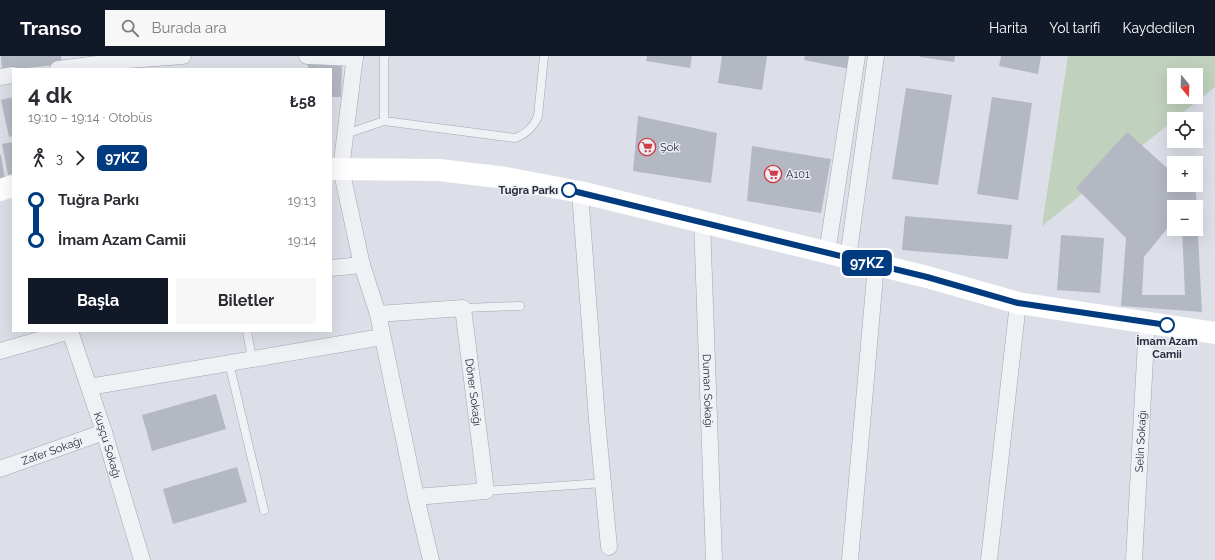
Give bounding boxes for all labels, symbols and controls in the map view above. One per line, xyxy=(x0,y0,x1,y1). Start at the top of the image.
search box xyxy=(105,10,385,46)
text: Transo xyxy=(20,17,81,39)
icon: search xyxy=(119,17,141,39)
text: Burada ara xyxy=(151,19,227,37)
text: Harita xyxy=(989,20,1027,36)
text: Yol tarifi xyxy=(1049,20,1100,36)
text: Kaydedilen xyxy=(1122,20,1195,36)
north arrow xyxy=(1167,68,1203,104)
map controls xyxy=(1167,68,1203,236)
text: 4 dk xyxy=(28,82,72,108)
text: ₺58 xyxy=(290,93,316,111)
text: 19:10 – 19:14 · Otobüs xyxy=(28,110,152,125)
button: locate xyxy=(1167,112,1203,148)
supermarket icon: Şok xyxy=(637,137,657,157)
place label: Şok xyxy=(660,141,679,154)
icon: walk xyxy=(28,147,50,169)
icon: forward xyxy=(69,147,91,169)
text: 97KZ xyxy=(105,150,139,166)
text: 3 xyxy=(56,151,63,166)
button: + xyxy=(1167,156,1203,192)
supermarket icon: A101 xyxy=(763,164,783,184)
place label: A101 xyxy=(786,168,810,181)
marker: Tuğra Parkı xyxy=(561,182,577,198)
place label: Tuğra Parkı xyxy=(499,184,558,197)
text: Tuğra Parkı xyxy=(58,191,139,209)
text: 19:13 xyxy=(288,193,316,208)
button: − xyxy=(1167,200,1203,236)
text: İmam Azam Camii xyxy=(58,231,186,249)
text: 19:14 xyxy=(288,233,316,248)
line badge: 97KZ xyxy=(839,250,895,276)
text: 97KZ xyxy=(850,255,884,271)
button: Başla xyxy=(28,278,168,324)
button: Biletler xyxy=(176,278,316,324)
marker: İmam Azam Camii xyxy=(1159,317,1175,333)
place label: İmam Azam Camii xyxy=(1136,334,1198,361)
street label: Duman Sokağı xyxy=(700,354,716,428)
street label: Döner Sokağı xyxy=(463,358,484,427)
street label: Kuşçu Sokağı xyxy=(91,410,124,480)
street label: Selin Sokağı xyxy=(1132,410,1149,473)
street label: Zafer Sokağı xyxy=(20,434,84,467)

